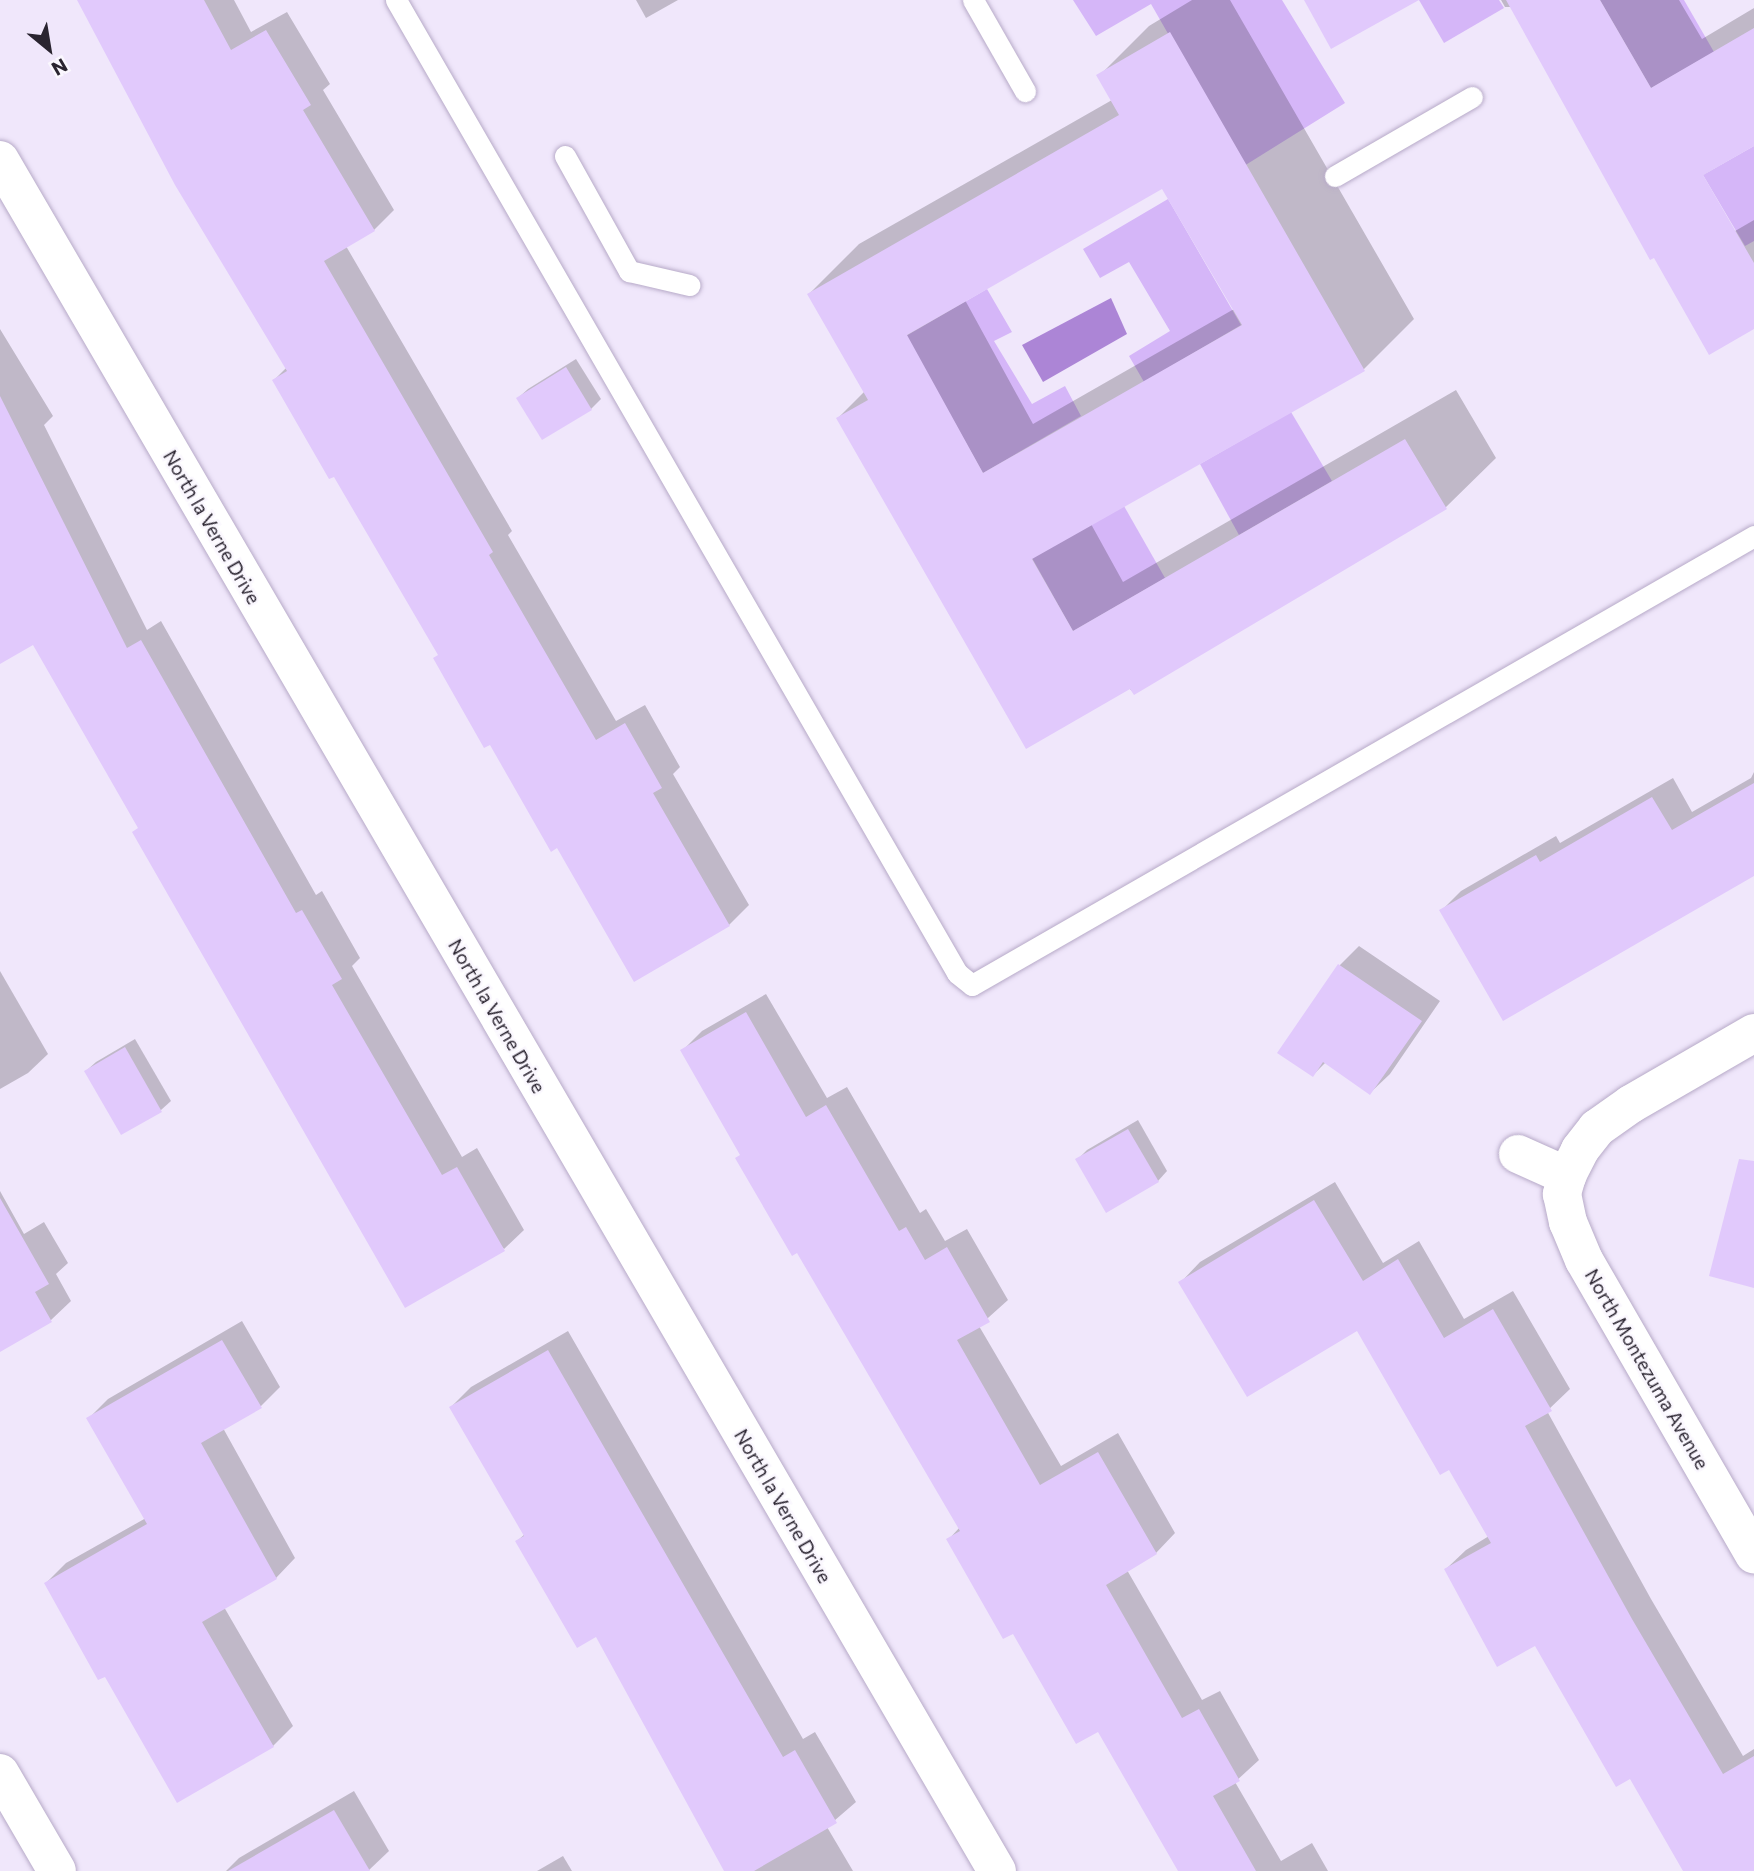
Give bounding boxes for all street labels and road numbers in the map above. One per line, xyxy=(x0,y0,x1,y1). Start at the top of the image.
street label: North la Verne Drive xyxy=(159,446,265,608)
street label: North la Verne Drive xyxy=(444,935,550,1097)
street label: North Montezuma Avenue xyxy=(1580,1265,1714,1473)
street label: North la Verne Drive xyxy=(730,1425,836,1587)

